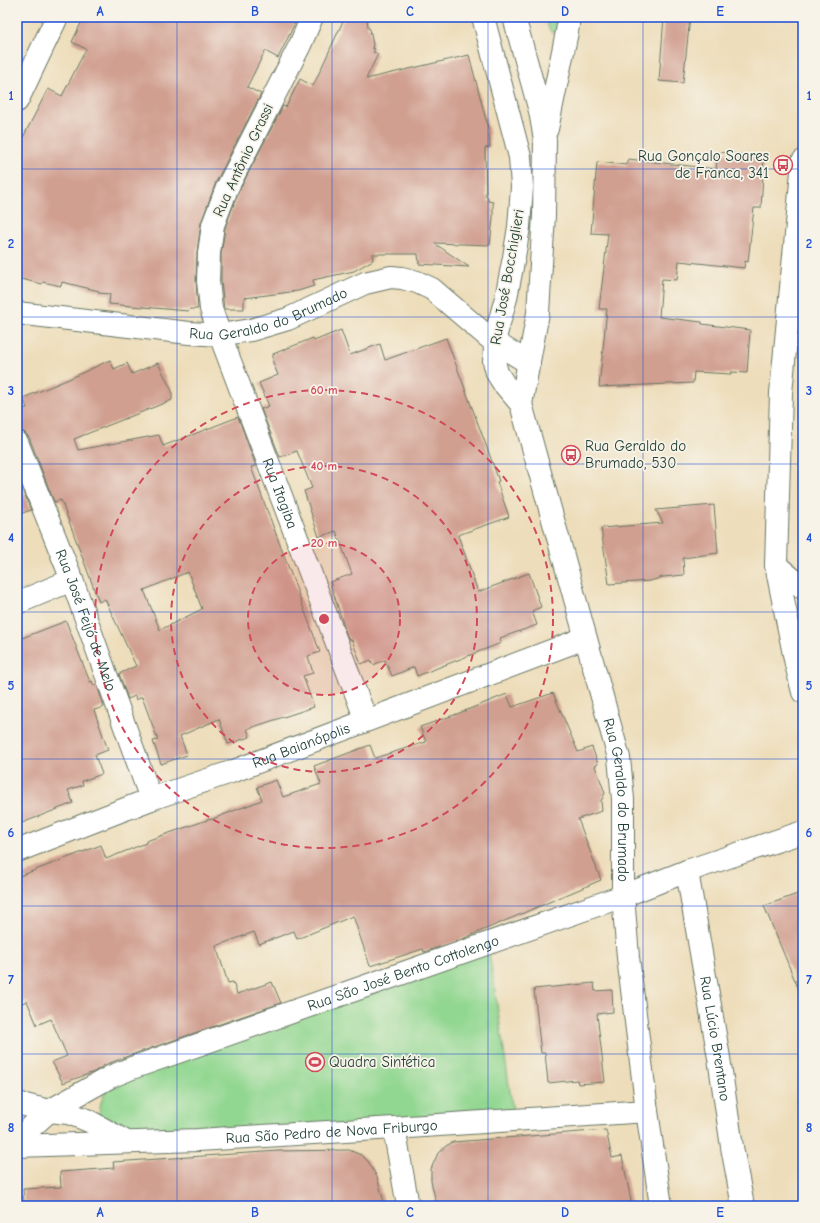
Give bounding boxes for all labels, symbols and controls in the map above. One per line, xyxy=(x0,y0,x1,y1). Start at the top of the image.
text: A xyxy=(96,4,104,19)
text: B xyxy=(251,4,259,19)
text: C xyxy=(406,4,414,19)
text: D xyxy=(561,4,569,19)
text: E xyxy=(716,4,724,19)
text: 1 xyxy=(8,88,14,103)
text: 1 xyxy=(806,88,812,103)
street label: Rua Antônio Grassi xyxy=(209,101,277,219)
place label: Rua Gonçalo Soares de Franca, 341 xyxy=(638,147,769,182)
bus stop icon: Rua Gonçalo Soares de Franca, 341 xyxy=(772,154,794,176)
street label: Rua José Bocchiglieri xyxy=(486,208,528,346)
text: 2 xyxy=(8,236,14,251)
text: 2 xyxy=(806,236,812,251)
street label: Rua Geraldo do Brumado xyxy=(189,284,350,344)
text: 3 xyxy=(8,383,14,398)
text: 60 m xyxy=(311,383,337,397)
text: 3 xyxy=(806,383,812,398)
place label: Rua Geraldo do Brumado, 530 xyxy=(585,437,686,472)
bus stop icon: Rua Geraldo do Brumado, 530 xyxy=(560,444,582,466)
street label: Rua Itagiba xyxy=(259,456,302,531)
text: 40 m xyxy=(311,459,337,473)
text: 4 xyxy=(8,530,14,545)
text: 4 xyxy=(806,530,812,545)
text: 20 m xyxy=(311,536,337,550)
street label: Rua José Feijó de Melo xyxy=(52,546,120,694)
centre of rings xyxy=(317,612,331,626)
text: 5 xyxy=(8,678,15,693)
text: 5 xyxy=(806,678,813,693)
street label: Rua Geraldo do Brumado xyxy=(599,716,632,882)
street label: Rua Baianópolis xyxy=(250,719,352,772)
text: 6 xyxy=(8,825,15,840)
text: 6 xyxy=(806,825,813,840)
street label: Rua São José Bento Cottolengo xyxy=(305,931,501,1015)
text: 7 xyxy=(8,972,14,987)
text: 7 xyxy=(806,972,812,987)
street label: Rua Lúcio Brentano xyxy=(696,975,734,1102)
sports icon: Quadra Sintética xyxy=(304,1051,326,1073)
place label: Quadra Sintética xyxy=(329,1053,435,1071)
street label: Rua São Pedro de Nova Friburgo xyxy=(225,1116,438,1147)
text: 8 xyxy=(8,1120,14,1135)
text: 8 xyxy=(806,1120,812,1135)
text: A xyxy=(96,1205,104,1220)
text: B xyxy=(251,1205,259,1220)
text: C xyxy=(406,1205,414,1220)
text: D xyxy=(561,1205,569,1220)
text: E xyxy=(716,1205,724,1220)

